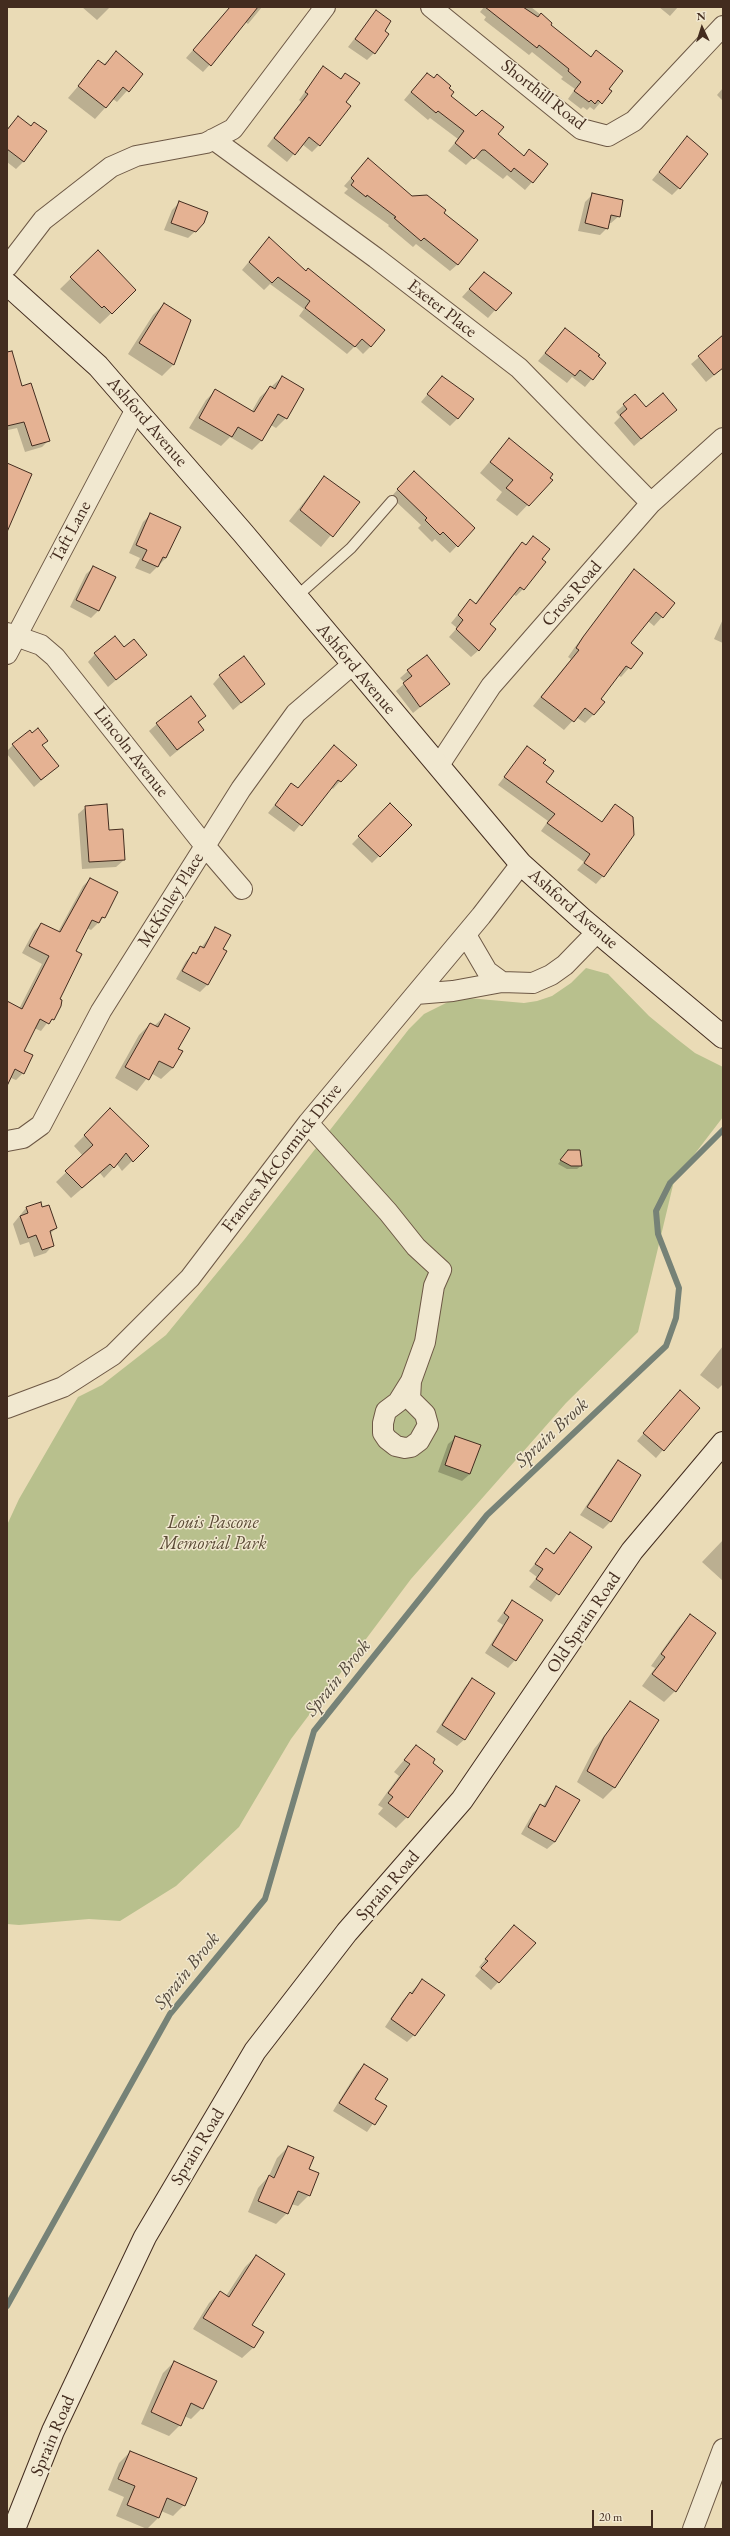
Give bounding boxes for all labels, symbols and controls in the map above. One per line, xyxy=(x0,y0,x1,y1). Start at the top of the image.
north arrow xyxy=(682,8,722,48)
text: N xyxy=(696,9,706,23)
street label: Shorthill Road xyxy=(496,55,590,135)
street label: Exeter Place xyxy=(403,275,481,343)
street label: Ashford Avenue xyxy=(102,373,192,471)
street label: Taft Lane xyxy=(46,498,96,566)
street label: Cross Road xyxy=(537,556,607,632)
street label: Ashford Avenue xyxy=(312,619,400,719)
street label: Lincoln Avenue xyxy=(89,702,173,802)
street label: McKinley Place xyxy=(133,849,209,951)
street label: Ashford Avenue xyxy=(524,864,622,954)
street label: Frances McCormick Drive xyxy=(217,1079,347,1237)
water label: Sprain Brook xyxy=(510,1393,594,1473)
park label: Louis Pascone Memorial Park xyxy=(159,1512,267,1554)
street label: Old Sprain Road xyxy=(542,1569,626,1677)
water label: Sprain Brook xyxy=(300,1635,376,1721)
street label: Sprain Road xyxy=(352,1846,424,1926)
water label: Sprain Brook xyxy=(149,1928,225,2014)
street label: Sprain Road xyxy=(167,2105,229,2189)
street label: Sprain Road xyxy=(26,2392,80,2480)
scale bar xyxy=(594,2502,655,2528)
text: 20 m xyxy=(599,2509,622,2525)

